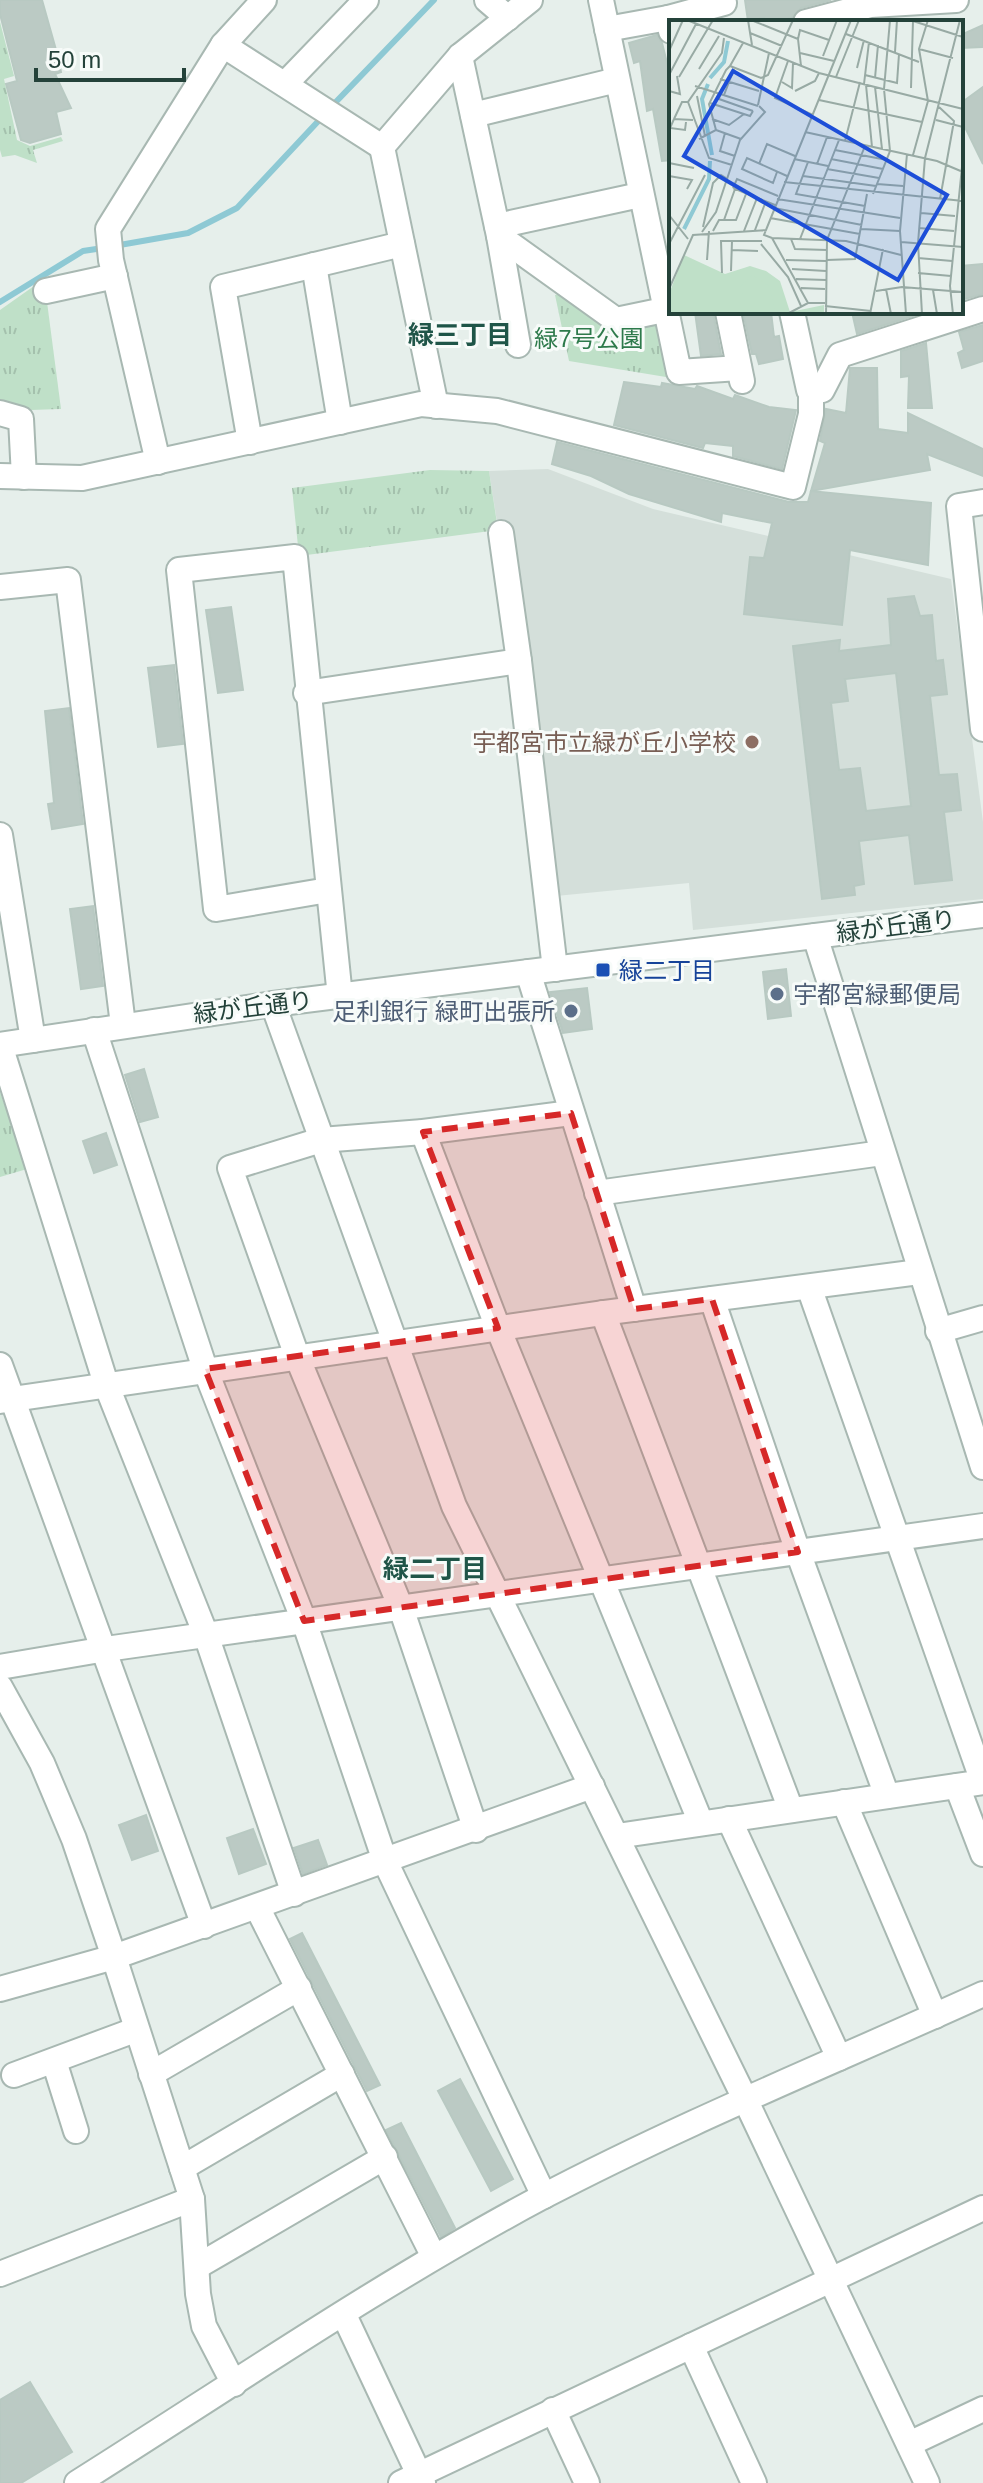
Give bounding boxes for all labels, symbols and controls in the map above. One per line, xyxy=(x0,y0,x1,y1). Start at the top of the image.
inset map xyxy=(669,20,963,314)
scale bar xyxy=(36,32,184,82)
text: 50 m xyxy=(48,46,101,73)
district label: 緑三丁目 xyxy=(408,320,512,350)
park label: 緑7号公園 xyxy=(534,325,644,352)
place label: 宇都宮市立緑が丘小学校 xyxy=(472,729,736,756)
marker: 宇都宮市立緑が丘小学校 xyxy=(743,733,761,751)
street label: 緑が丘通り xyxy=(835,905,957,947)
place label: 緑二丁目 xyxy=(619,957,715,984)
marker: 緑二丁目 xyxy=(594,961,612,979)
place label: 宇都宮緑郵便局 xyxy=(793,981,961,1008)
marker: 宇都宮緑郵便局 xyxy=(768,985,786,1003)
street label: 緑が丘通り xyxy=(192,986,314,1028)
place label: 足利銀行 緑町出張所 xyxy=(332,998,555,1025)
marker: 足利銀行 緑町出張所 xyxy=(562,1002,580,1020)
district label: 緑二丁目 xyxy=(383,1554,487,1584)

